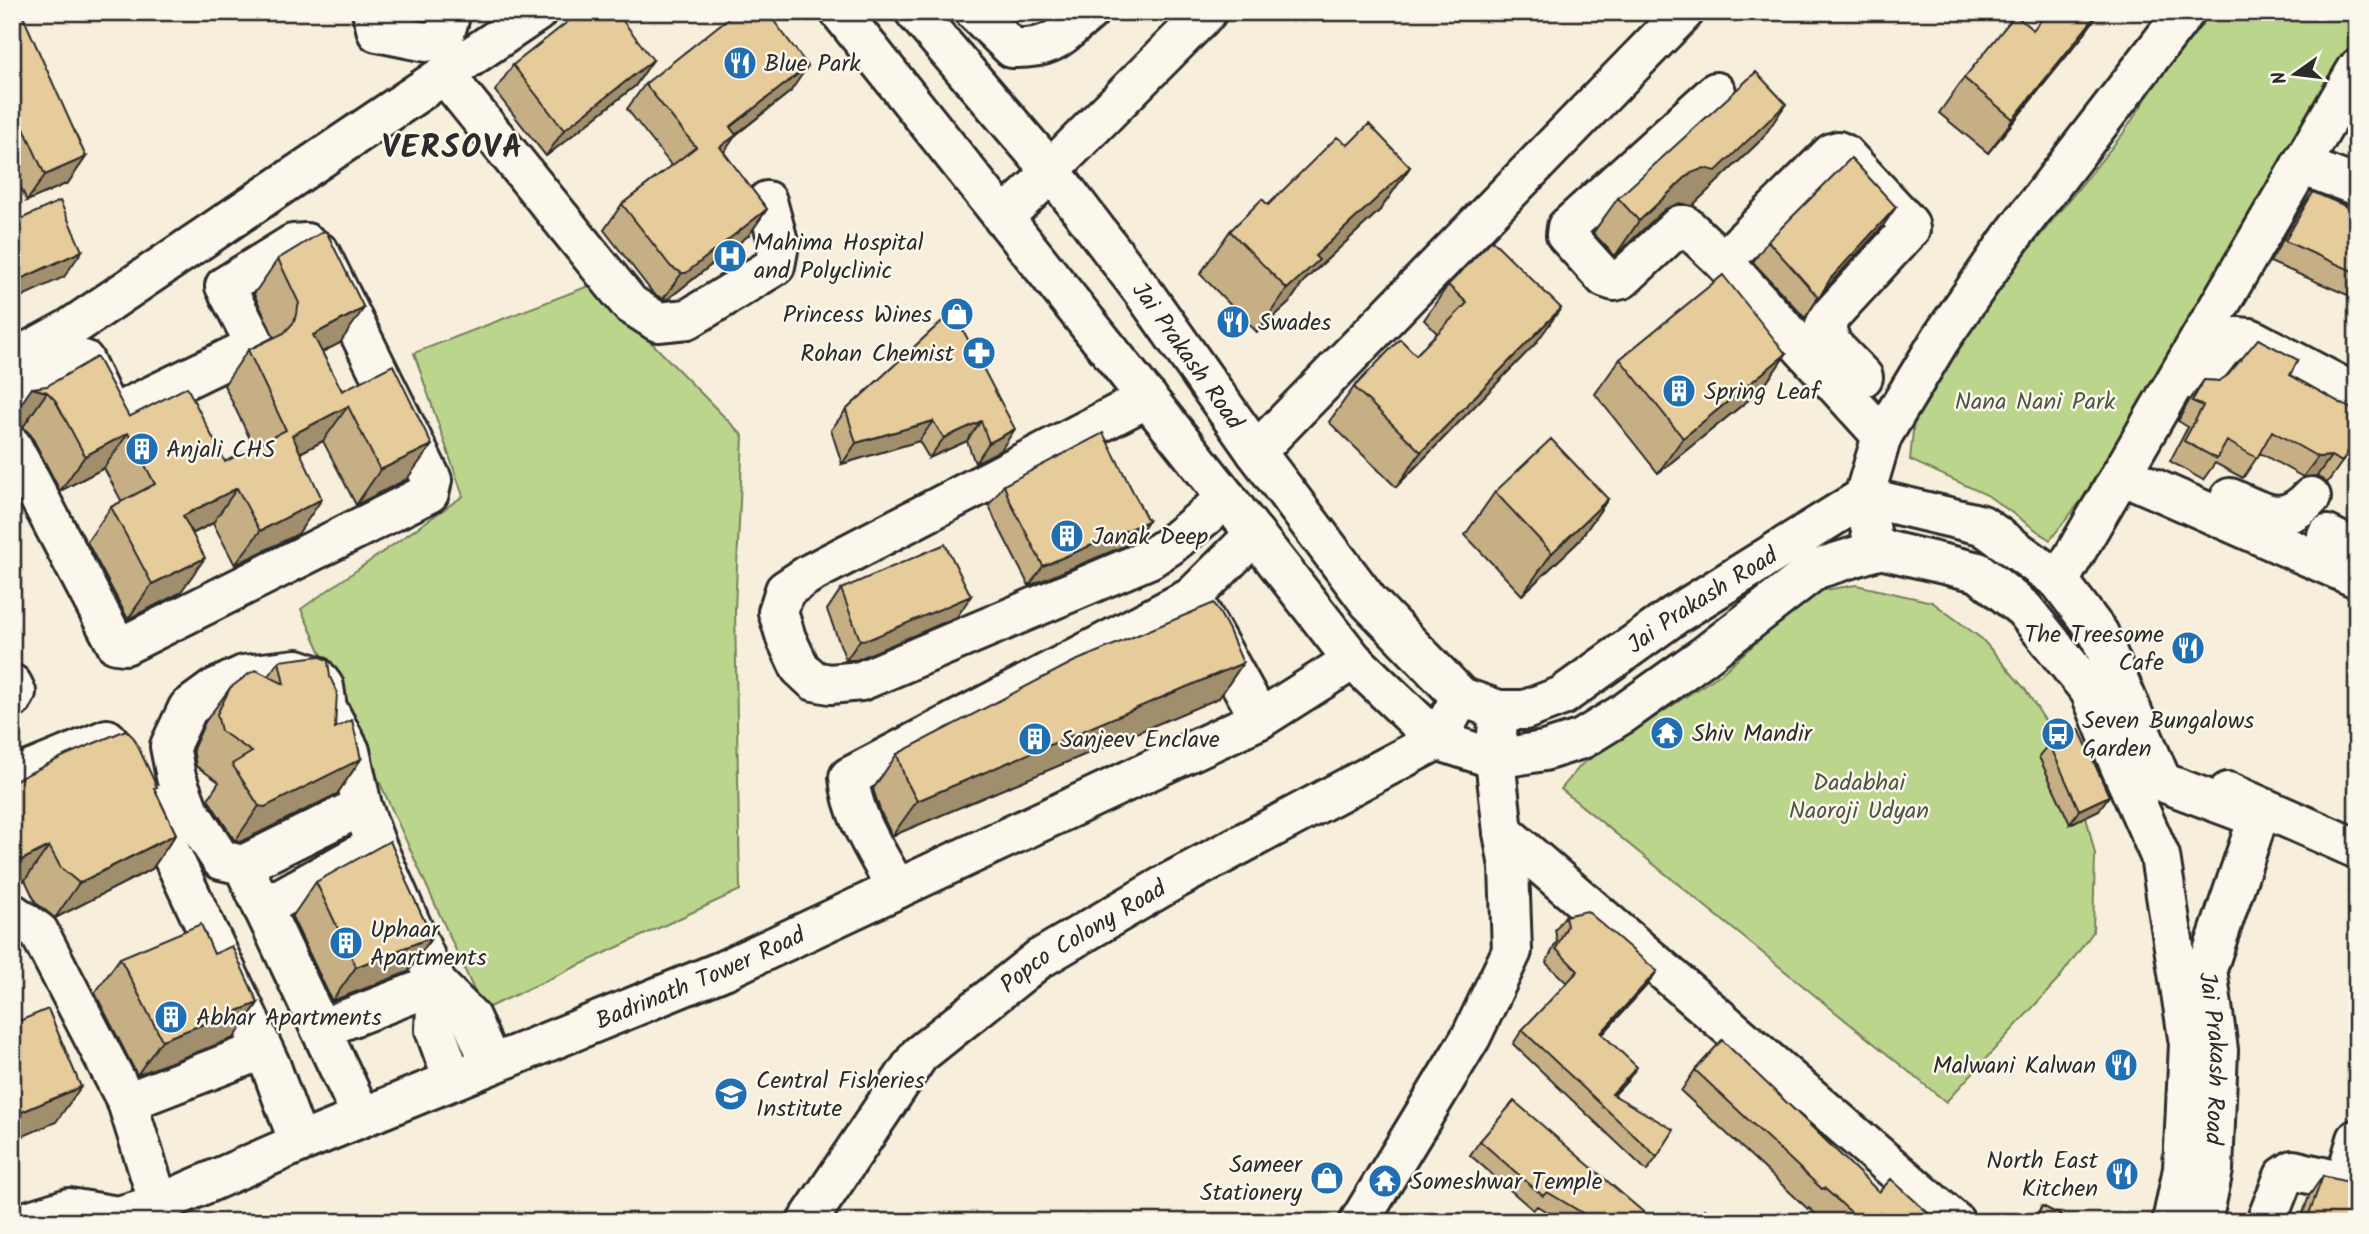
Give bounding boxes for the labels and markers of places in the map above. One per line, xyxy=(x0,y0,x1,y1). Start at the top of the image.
restaurant icon: Blue Park xyxy=(721,44,759,82)
place label: Blue Park xyxy=(764,45,861,84)
place label: Mahima Hospital and Polyclinic xyxy=(754,224,924,291)
hospital icon: Mahima Hospital and Polyclinic xyxy=(711,237,749,275)
shop icon: Princess Wines xyxy=(938,295,976,333)
place label: Princess Wines xyxy=(783,296,932,335)
restaurant icon: Swades xyxy=(1214,303,1252,341)
place label: Swades xyxy=(1258,304,1331,343)
pharmacy icon: Rohan Chemist xyxy=(960,334,998,372)
place label: Rohan Chemist xyxy=(800,335,955,374)
building icon: Spring Leaf xyxy=(1660,372,1698,410)
place label: Spring Leaf xyxy=(1704,373,1823,412)
building icon: Anjali CHS xyxy=(123,430,161,468)
place label: Anjali CHS xyxy=(166,431,275,470)
building icon: Janak Deep xyxy=(1048,517,1086,555)
place label: Janak Deep xyxy=(1092,518,1208,557)
place label: The Treesome Cafe xyxy=(2024,616,2164,683)
restaurant icon: The Treesome Cafe xyxy=(2169,629,2207,667)
place label: Seven Bungalows Garden xyxy=(2082,702,2254,769)
temple icon: Shiv Mandir xyxy=(1648,714,1686,752)
place label: Shiv Mandir xyxy=(1692,715,1814,754)
bus stop icon: Seven Bungalows Garden xyxy=(2039,715,2077,753)
building icon: Sanjeev Enclave xyxy=(1016,720,1054,758)
place label: Sanjeev Enclave xyxy=(1060,721,1220,760)
place label: Uphaar Apartments xyxy=(370,911,487,978)
building icon: Uphaar Apartments xyxy=(327,924,365,962)
building icon: Abhar Apartments xyxy=(152,998,190,1036)
place label: Abhar Apartments xyxy=(196,999,382,1038)
restaurant icon: Malwani Kalwan xyxy=(2102,1046,2140,1084)
place label: Malwani Kalwan xyxy=(1933,1047,2096,1086)
place label: Central Fisheries Institute xyxy=(756,1062,925,1129)
school or university icon: Central Fisheries Institute xyxy=(712,1075,750,1113)
place label: North East Kitchen xyxy=(1986,1142,2099,1209)
place label: Sameer Stationery xyxy=(1200,1146,1304,1213)
restaurant icon: North East Kitchen xyxy=(2103,1155,2141,1193)
shop icon: Sameer Stationery xyxy=(1308,1159,1346,1197)
temple icon: Someshwar Temple xyxy=(1366,1162,1404,1200)
place label: Someshwar Temple xyxy=(1410,1163,1603,1202)

